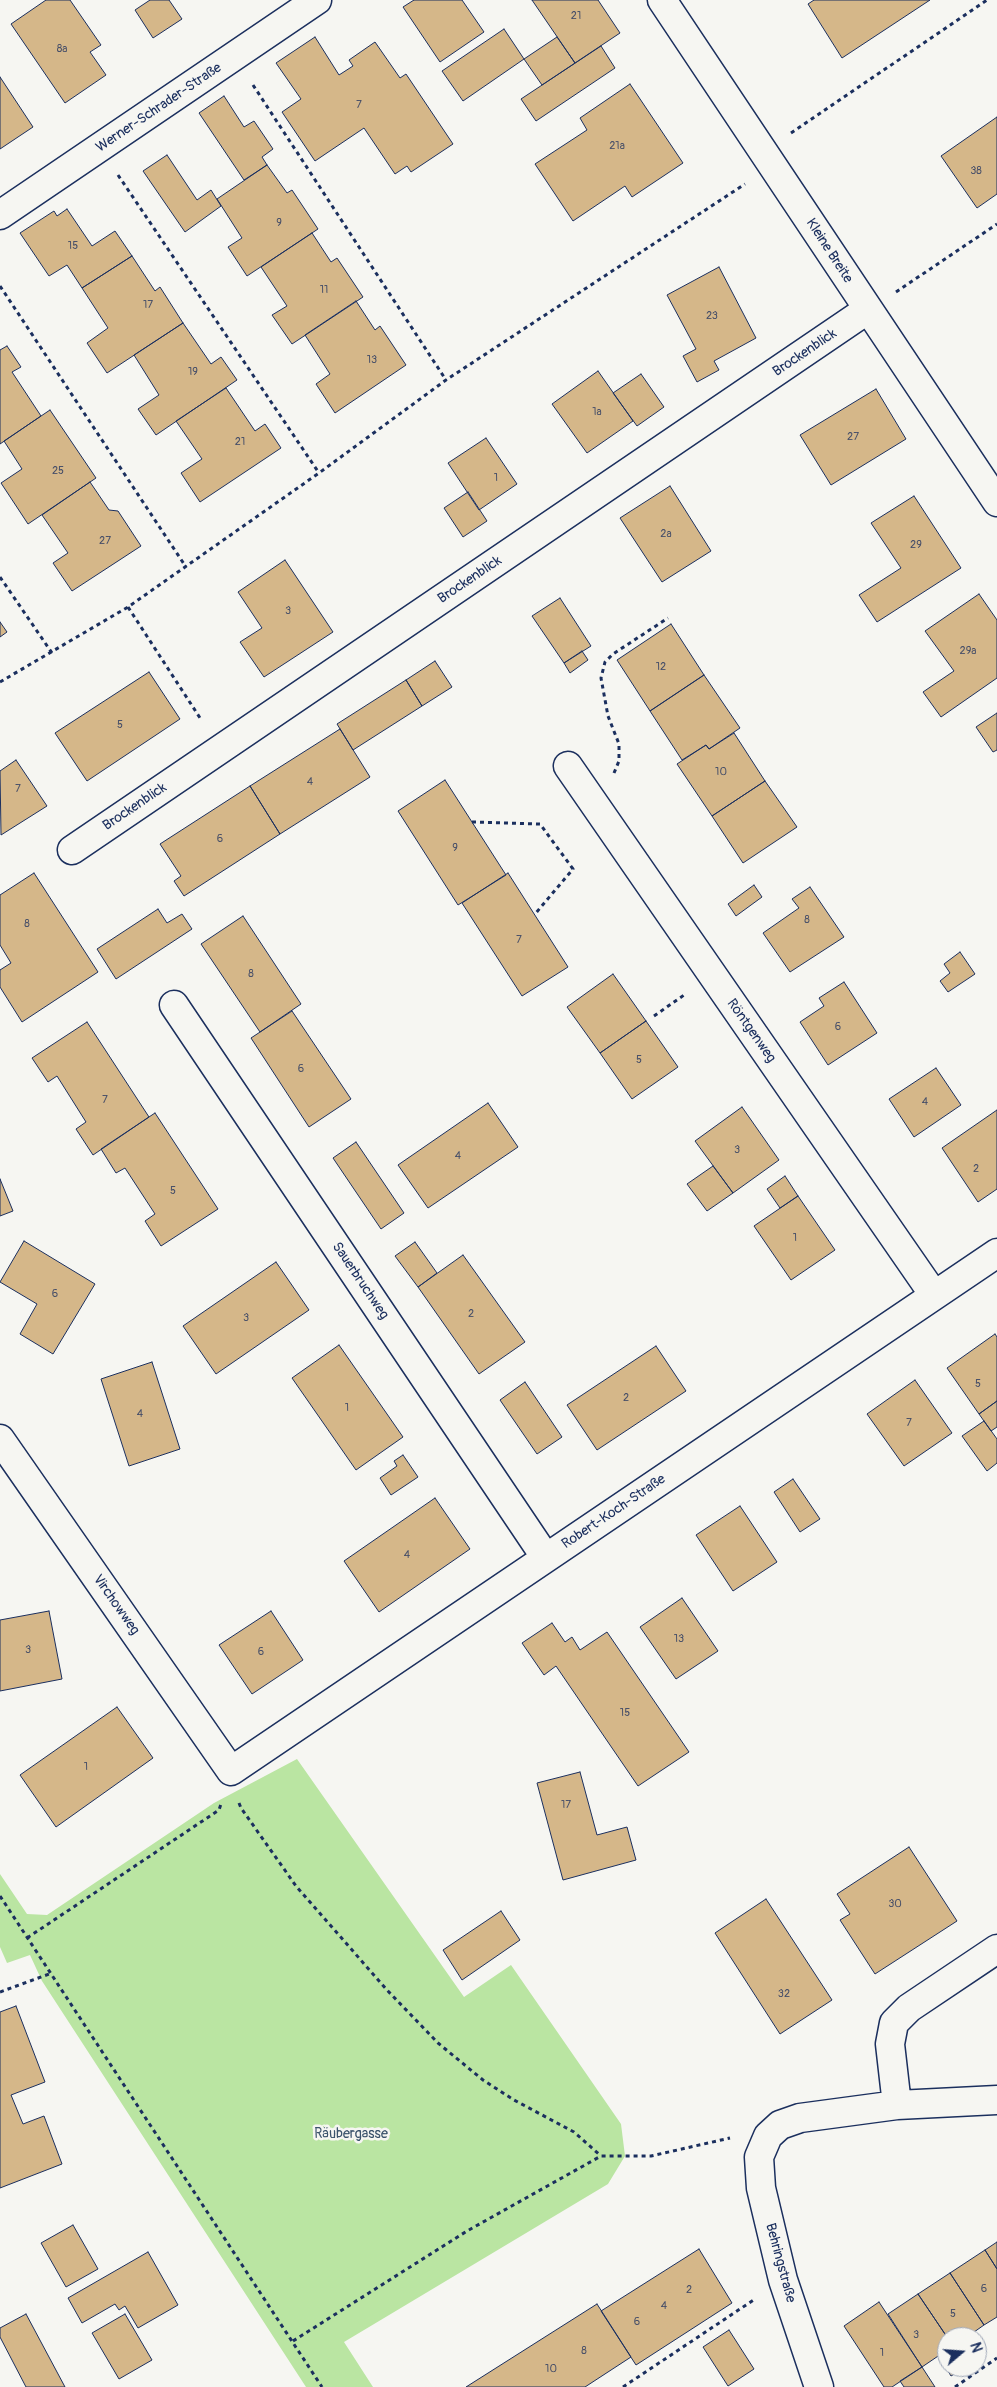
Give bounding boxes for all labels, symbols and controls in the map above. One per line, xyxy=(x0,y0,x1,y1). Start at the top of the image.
house number: 21 xyxy=(571,9,581,23)
house number: 8a xyxy=(57,42,67,56)
street label: Werner-Schrader-Straße xyxy=(93,60,225,156)
house number: 7 xyxy=(356,98,362,112)
house number: 21a xyxy=(609,139,625,153)
house number: 38 xyxy=(970,164,982,178)
house number: 9 xyxy=(276,216,282,230)
street label: Kleine Breite xyxy=(802,216,856,286)
house number: 15 xyxy=(68,239,78,253)
house number: 11 xyxy=(320,283,328,297)
house number: 17 xyxy=(143,298,153,312)
house number: 23 xyxy=(706,309,718,323)
street label: Brockenblick xyxy=(770,326,840,380)
house number: 13 xyxy=(367,353,377,367)
house number: 19 xyxy=(188,365,198,379)
house number: 1a xyxy=(592,405,602,419)
house number: 27 xyxy=(847,430,859,444)
house number: 21 xyxy=(235,435,245,449)
house number: 25 xyxy=(52,464,64,478)
house number: 1 xyxy=(494,471,498,485)
house number: 2a xyxy=(660,527,672,541)
house number: 27 xyxy=(99,534,111,548)
house number: 29 xyxy=(910,538,922,552)
street label: Brockenblick xyxy=(435,553,505,607)
house number: 3 xyxy=(285,604,291,618)
house number: 29a xyxy=(960,644,976,658)
house number: 12 xyxy=(656,660,666,674)
house number: 5 xyxy=(117,718,123,732)
house number: 10 xyxy=(715,765,727,779)
house number: 4 xyxy=(307,775,313,789)
street label: Brockenblick xyxy=(100,780,170,834)
house number: 7 xyxy=(15,782,21,796)
house number: 6 xyxy=(217,832,223,846)
house number: 9 xyxy=(452,841,458,855)
house number: 8 xyxy=(804,913,810,927)
house number: 8 xyxy=(24,917,30,931)
house number: 7 xyxy=(516,933,522,947)
house number: 8 xyxy=(248,967,254,981)
street label: Röntgenweg xyxy=(723,996,779,1066)
house number: 6 xyxy=(835,1020,841,1034)
house number: 5 xyxy=(636,1053,642,1067)
house number: 6 xyxy=(298,1062,304,1076)
house number: 7 xyxy=(102,1093,108,1107)
house number: 4 xyxy=(922,1095,928,1109)
house number: 3 xyxy=(734,1143,740,1157)
house number: 4 xyxy=(455,1149,461,1163)
house number: 2 xyxy=(973,1162,979,1176)
house number: 5 xyxy=(170,1184,176,1198)
house number: 1 xyxy=(793,1231,797,1245)
street label: Sauerbruchweg xyxy=(328,1239,392,1323)
house number: 6 xyxy=(52,1287,58,1301)
house number: 2 xyxy=(468,1307,474,1321)
house number: 3 xyxy=(243,1311,249,1325)
house number: 5 xyxy=(975,1377,981,1391)
house number: 2 xyxy=(623,1391,629,1405)
house number: 1 xyxy=(345,1401,349,1415)
house number: 4 xyxy=(137,1407,143,1421)
house number: 7 xyxy=(906,1416,912,1430)
street label: Robert-Koch-Straße xyxy=(559,1471,669,1553)
house number: 4 xyxy=(404,1548,410,1562)
street label: Virchowweg xyxy=(89,1572,143,1638)
house number: 13 xyxy=(674,1632,684,1646)
house number: 3 xyxy=(25,1643,31,1657)
house number: 6 xyxy=(258,1645,264,1659)
house number: 15 xyxy=(620,1706,630,1720)
house number: 1 xyxy=(84,1760,88,1774)
house number: 17 xyxy=(561,1798,571,1812)
house number: 30 xyxy=(888,1897,902,1911)
house number: 32 xyxy=(778,1987,790,2001)
park label: Räubergasse xyxy=(314,2126,388,2142)
street label: Behringstraße xyxy=(761,2221,799,2305)
house number: 6 xyxy=(981,2282,987,2296)
house number: 2 xyxy=(686,2283,692,2297)
house number: 4 xyxy=(661,2299,667,2313)
house number: 5 xyxy=(950,2307,956,2321)
house number: 6 xyxy=(634,2315,640,2329)
north arrow xyxy=(937,2327,987,2377)
house number: 3 xyxy=(913,2328,919,2342)
text: N xyxy=(966,2340,985,2355)
house number: 8 xyxy=(581,2344,587,2358)
house number: 1 xyxy=(880,2346,884,2360)
house number: 10 xyxy=(545,2362,557,2376)

